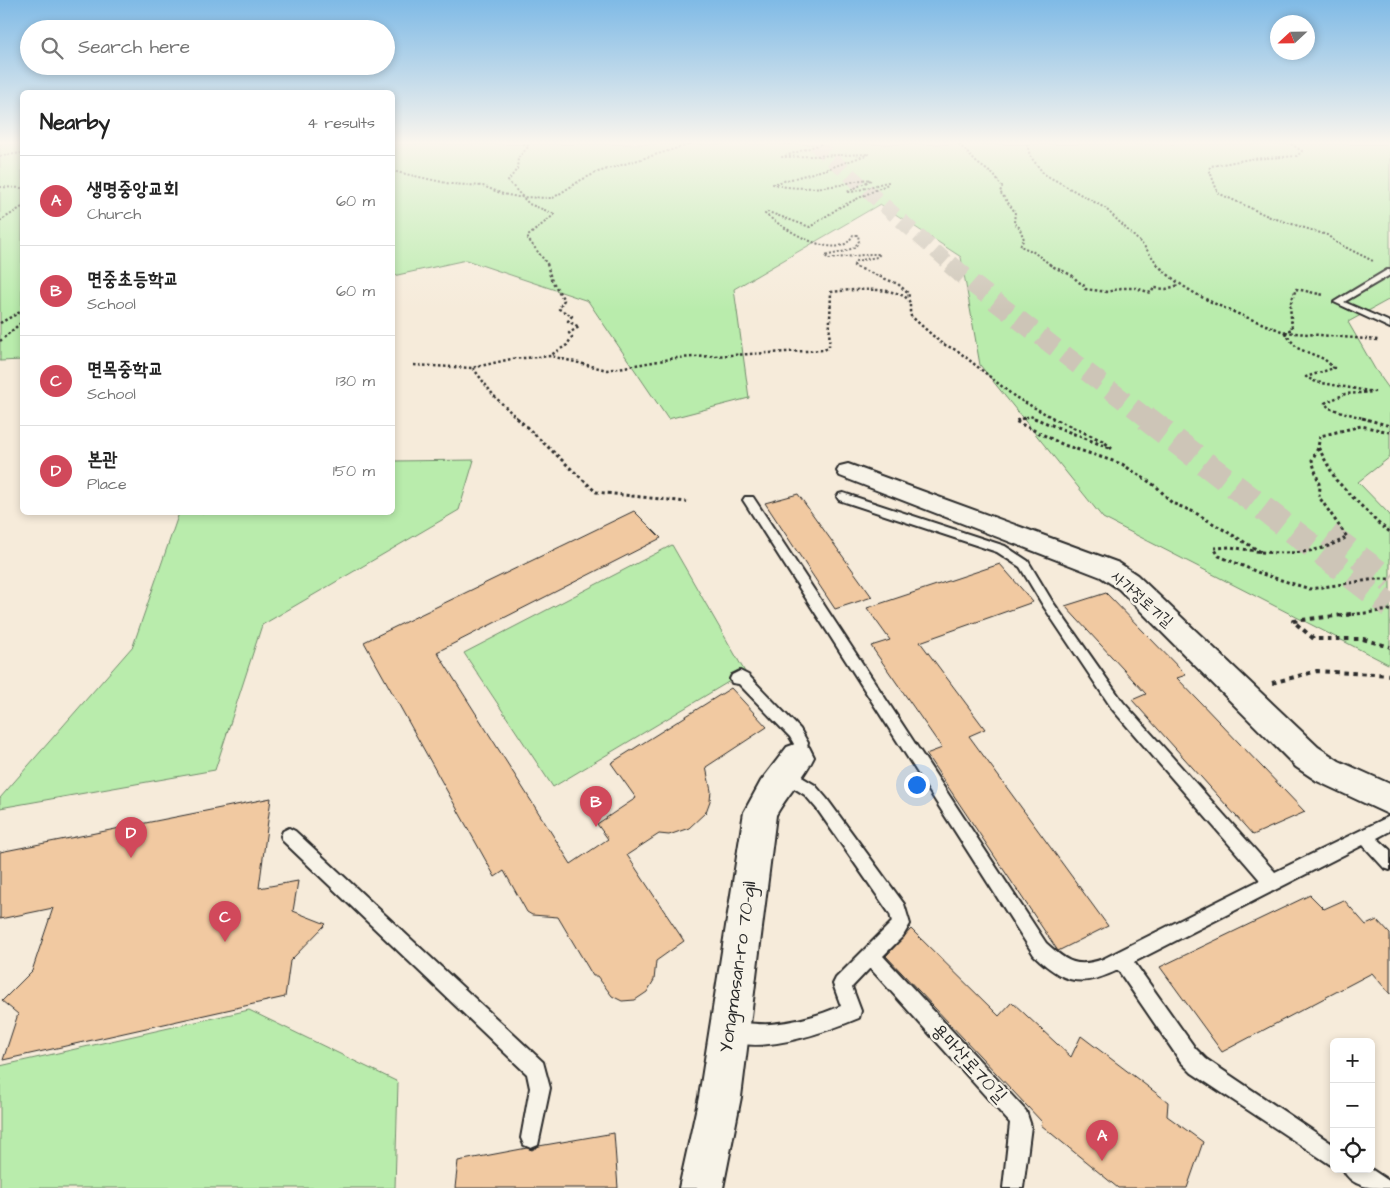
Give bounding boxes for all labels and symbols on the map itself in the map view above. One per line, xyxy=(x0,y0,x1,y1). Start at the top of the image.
north arrow xyxy=(1270,15,1315,60)
street label: 사가정로71길 xyxy=(1106,566,1178,632)
your location xyxy=(904,772,930,798)
pin: B xyxy=(580,786,612,827)
pin: D xyxy=(115,817,147,858)
street label: Yongmasan-ro 70-gil xyxy=(713,879,764,1055)
pin: C xyxy=(209,901,241,942)
street label: 용마산로70길 xyxy=(925,1017,1013,1109)
pin: A xyxy=(1086,1120,1118,1161)

